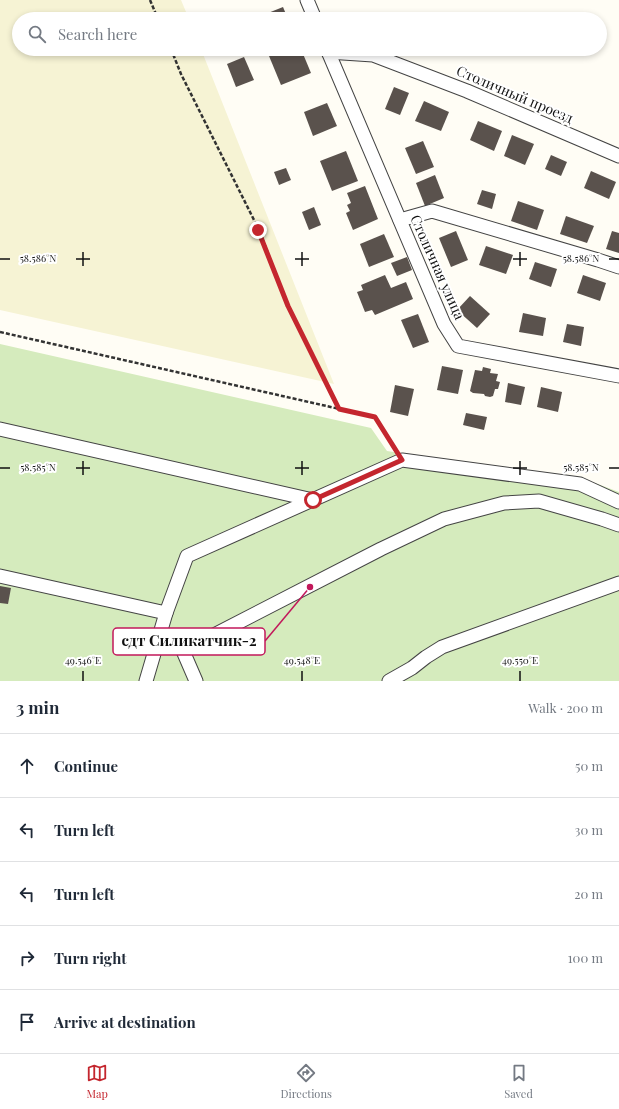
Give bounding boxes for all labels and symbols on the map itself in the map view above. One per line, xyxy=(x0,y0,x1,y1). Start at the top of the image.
street label: Столичный проезд xyxy=(454,61,577,127)
street label: Столичная улица xyxy=(406,212,470,322)
route end xyxy=(249,221,267,239)
text: 58.586°N xyxy=(20,251,56,265)
text: 58.586°N xyxy=(563,251,599,265)
text: 58.585°N xyxy=(20,460,56,474)
text: 58.585°N xyxy=(563,460,599,474)
route start xyxy=(304,491,322,509)
callout: сдт Силикатчик-2 xyxy=(113,628,265,655)
text: сдт Силикатчик-2 xyxy=(121,630,257,650)
text: 49.546°E xyxy=(65,653,101,667)
text: 49.548°E xyxy=(284,653,320,667)
text: 49.550°E xyxy=(502,653,538,667)

